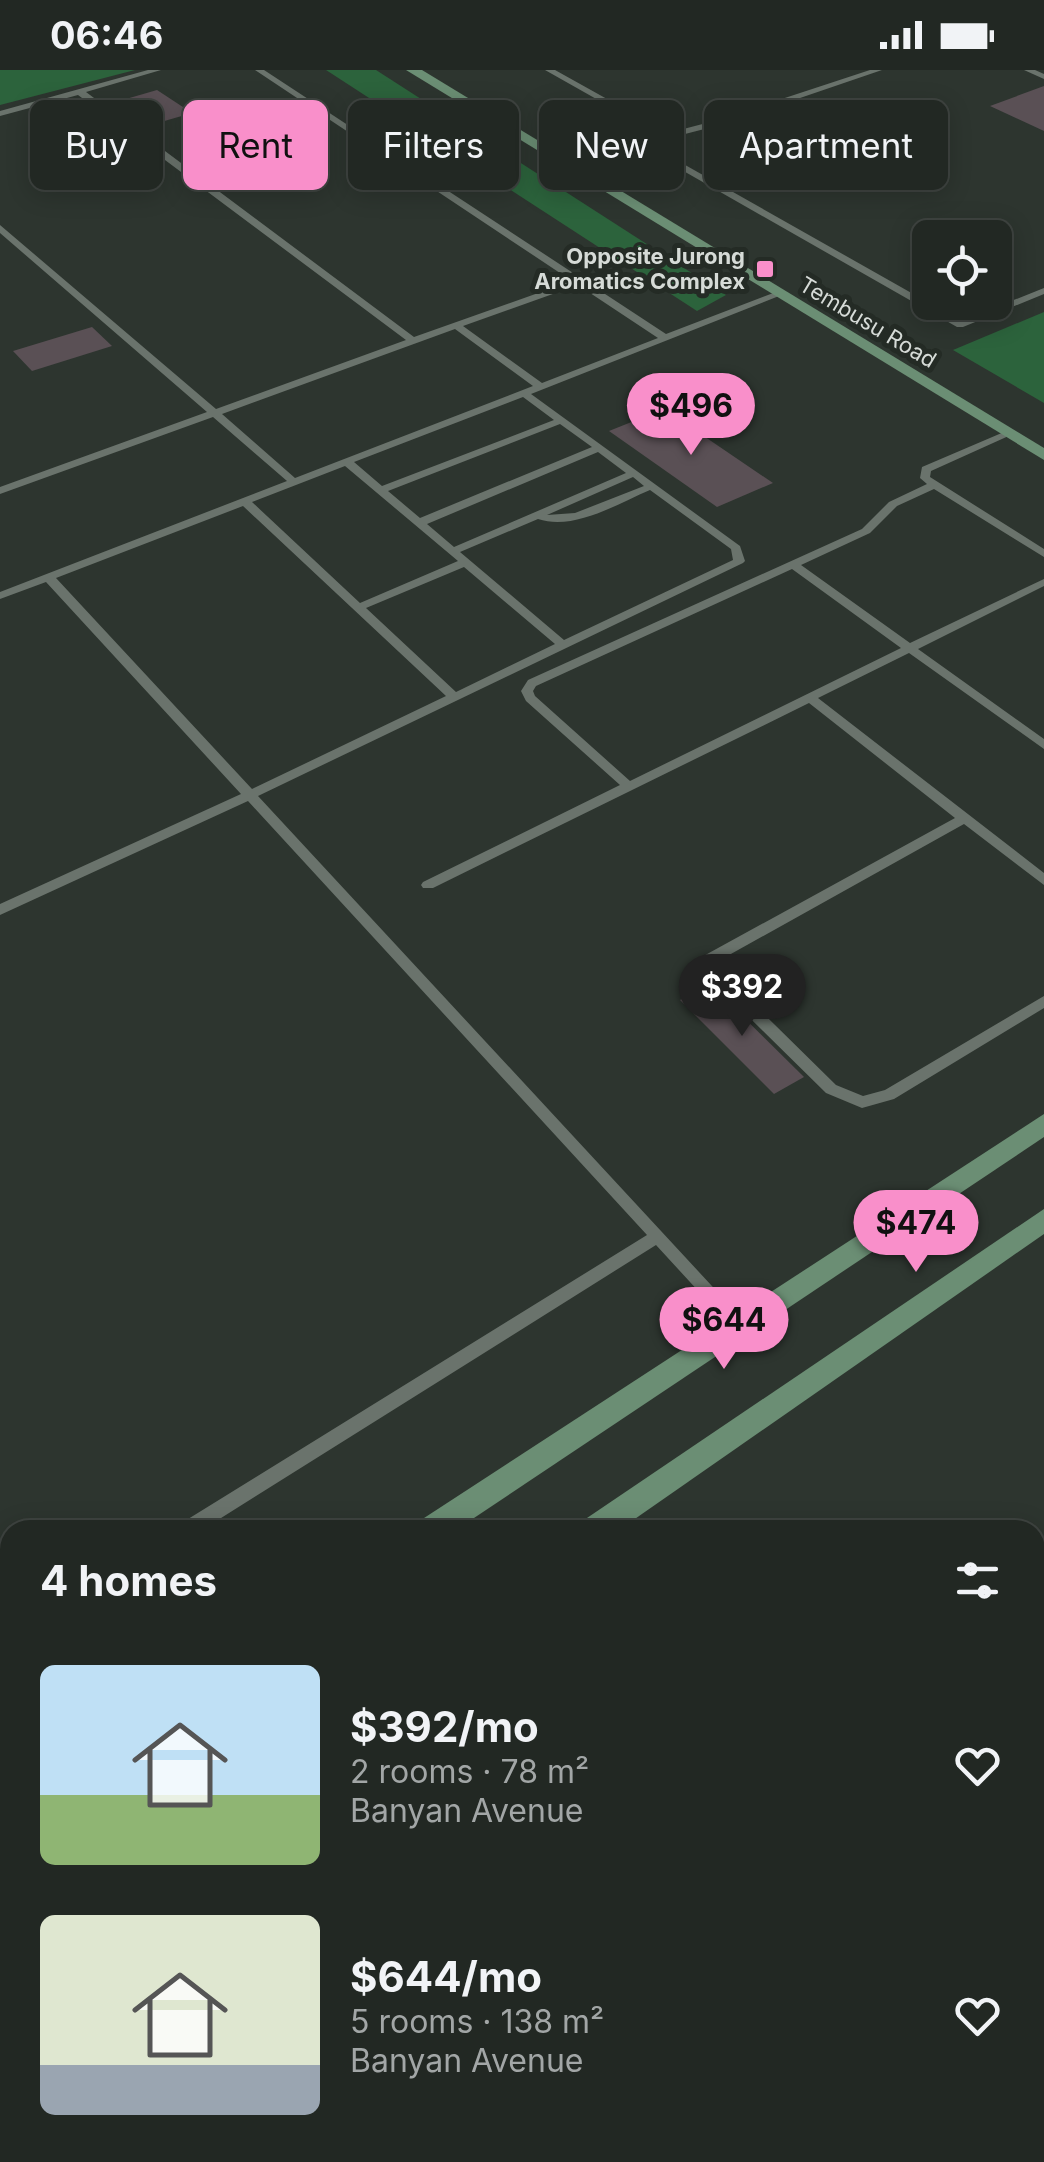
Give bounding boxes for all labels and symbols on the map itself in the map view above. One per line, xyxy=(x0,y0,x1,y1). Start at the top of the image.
place label: Opposite Jurong Aromatics Complex xyxy=(534,243,745,294)
marker: Opposite Jurong Aromatics Complex xyxy=(754,258,776,280)
street label: Tembusu Road xyxy=(795,271,941,373)
pin: $496 xyxy=(632,373,750,458)
pin: $392 xyxy=(683,954,801,1039)
pin: $474 xyxy=(857,1190,975,1275)
pin: $644 xyxy=(665,1287,783,1372)

